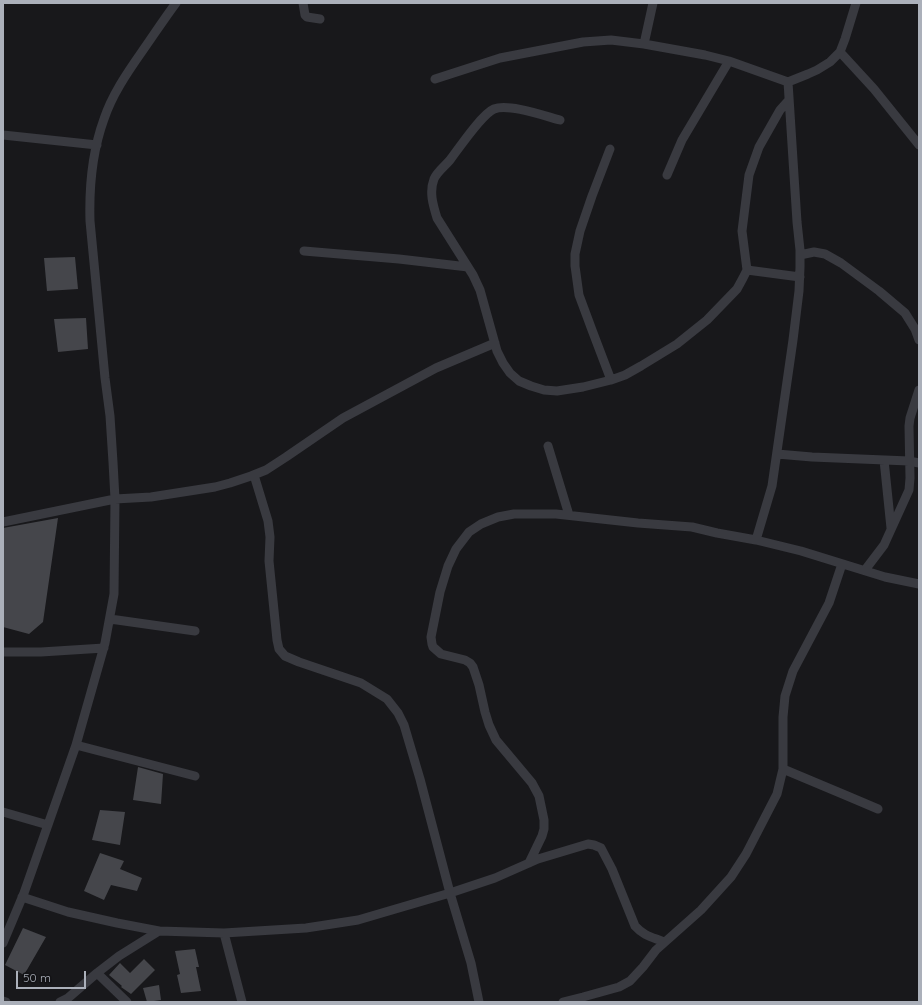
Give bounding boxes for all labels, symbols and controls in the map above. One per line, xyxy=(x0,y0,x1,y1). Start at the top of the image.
scale bar xyxy=(18,963,88,989)
text: 50 m xyxy=(23,970,51,985)

